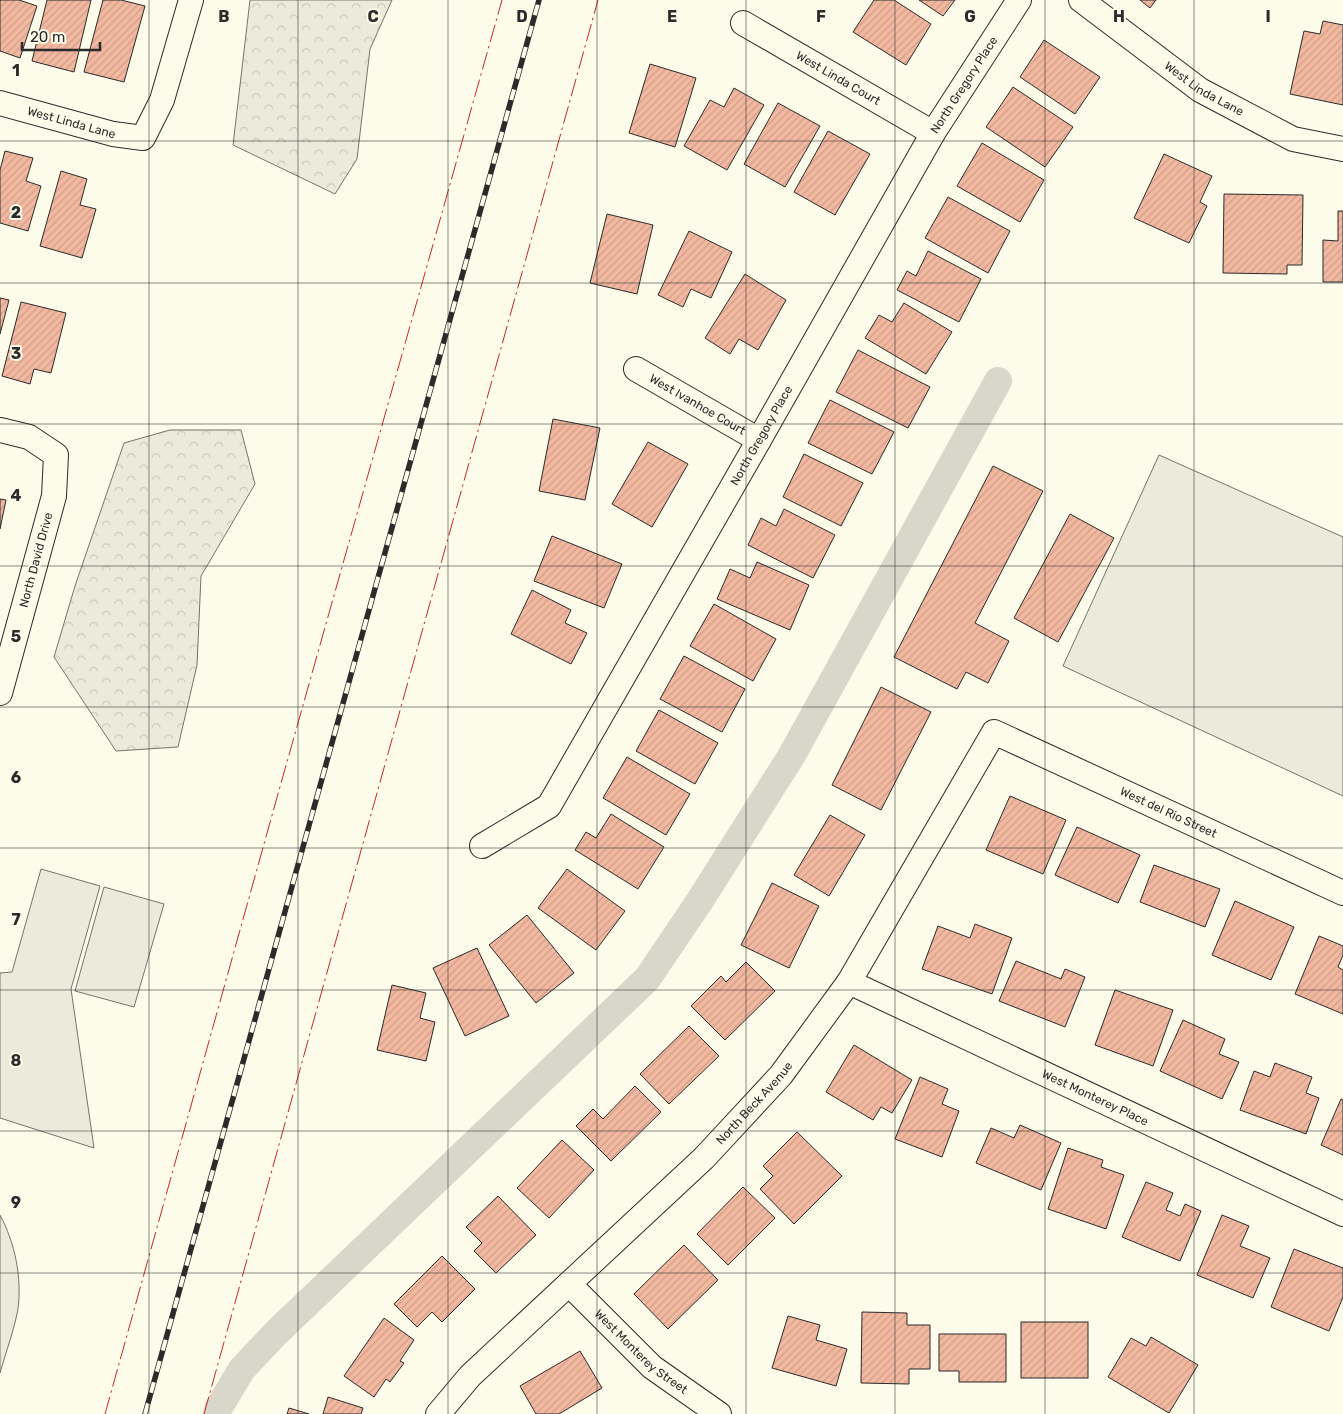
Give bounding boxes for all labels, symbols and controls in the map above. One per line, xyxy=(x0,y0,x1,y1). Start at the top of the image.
text: B xyxy=(218,7,230,26)
text: C xyxy=(367,7,379,26)
text: D xyxy=(516,7,528,26)
text: E xyxy=(667,7,677,26)
text: F xyxy=(816,7,826,26)
text: G xyxy=(964,7,976,26)
text: H xyxy=(1113,7,1125,26)
text: I xyxy=(1265,7,1271,26)
scale bar xyxy=(22,20,100,52)
text: 20 m xyxy=(30,28,65,46)
street label: North Gregory Place xyxy=(928,34,1001,136)
street label: West Linda Court xyxy=(794,48,883,108)
street label: West Linda Lane xyxy=(1162,59,1246,119)
text: 1 xyxy=(12,61,20,80)
street label: West Linda Lane xyxy=(26,104,117,141)
text: 2 xyxy=(11,203,21,222)
text: 3 xyxy=(11,344,21,363)
street label: West Ivanhoe Court xyxy=(647,371,748,438)
street label: North Gregory Place xyxy=(727,383,795,488)
text: 4 xyxy=(11,486,22,505)
street label: North David Drive xyxy=(17,511,56,609)
text: 5 xyxy=(11,627,21,646)
text: 6 xyxy=(11,768,21,787)
street label: West del Rio Street xyxy=(1118,784,1219,841)
text: 7 xyxy=(11,910,21,929)
text: 8 xyxy=(11,1051,22,1070)
street label: North Beck Avenue xyxy=(713,1059,796,1147)
street label: West Monterey Place xyxy=(1040,1067,1151,1129)
text: 9 xyxy=(11,1193,21,1212)
street label: West Monterey Street xyxy=(592,1307,690,1397)

